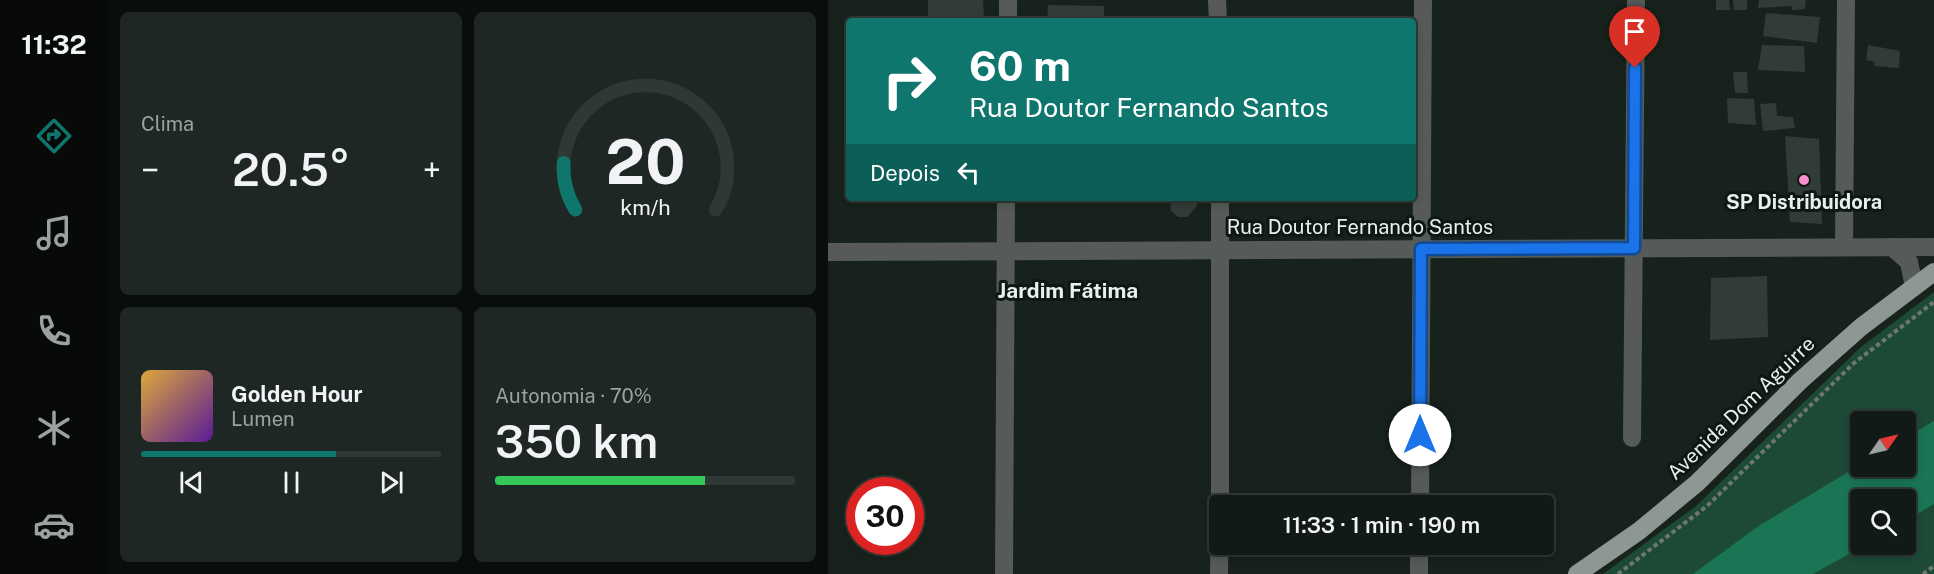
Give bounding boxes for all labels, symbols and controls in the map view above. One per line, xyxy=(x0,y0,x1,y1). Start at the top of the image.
pin xyxy=(1609,6,1660,68)
icon: arrive xyxy=(1618,15,1651,48)
text: 11:32 xyxy=(21,28,87,60)
text: 60 m xyxy=(969,41,1071,90)
icon: right xyxy=(870,42,948,120)
text: Rua Doutor Fernando Santos xyxy=(969,91,1329,123)
text: Clima xyxy=(141,112,194,136)
icon: directions xyxy=(33,115,75,157)
text: 20 xyxy=(605,125,685,198)
text: 20.5° xyxy=(232,143,350,196)
text: − xyxy=(141,151,159,189)
text: + xyxy=(423,151,441,189)
icon: left xyxy=(952,156,985,189)
text: Depois xyxy=(870,160,940,186)
marker: SP Distribuidora xyxy=(1797,173,1811,187)
place label: SP Distribuidora xyxy=(1726,190,1882,214)
text: km/h xyxy=(620,196,670,221)
icon: music xyxy=(33,212,75,254)
street label: Rua Doutor Fernando Santos xyxy=(1227,215,1493,239)
district label: Jardim Fátima xyxy=(998,278,1138,303)
icon: phone xyxy=(33,310,75,352)
street label: Avenida Dom Aguirre xyxy=(1662,331,1820,485)
text: Golden Hour xyxy=(231,381,362,407)
text: Autonomia · 70% xyxy=(495,384,652,408)
position arrow xyxy=(1388,403,1452,467)
icon: climate xyxy=(33,407,75,449)
text: Lumen xyxy=(231,407,295,431)
north arrow xyxy=(1850,411,1916,477)
map controls xyxy=(1850,411,1916,555)
text: 350 km xyxy=(495,415,658,468)
icon: previous xyxy=(175,466,208,499)
icon: pause xyxy=(275,466,308,499)
icon: next xyxy=(375,466,408,499)
speed limit sign: 30 xyxy=(846,477,924,555)
button: search xyxy=(1850,489,1916,555)
icon: car xyxy=(33,504,75,546)
text: 11:33 · 1 min · 190 m xyxy=(1283,512,1480,538)

